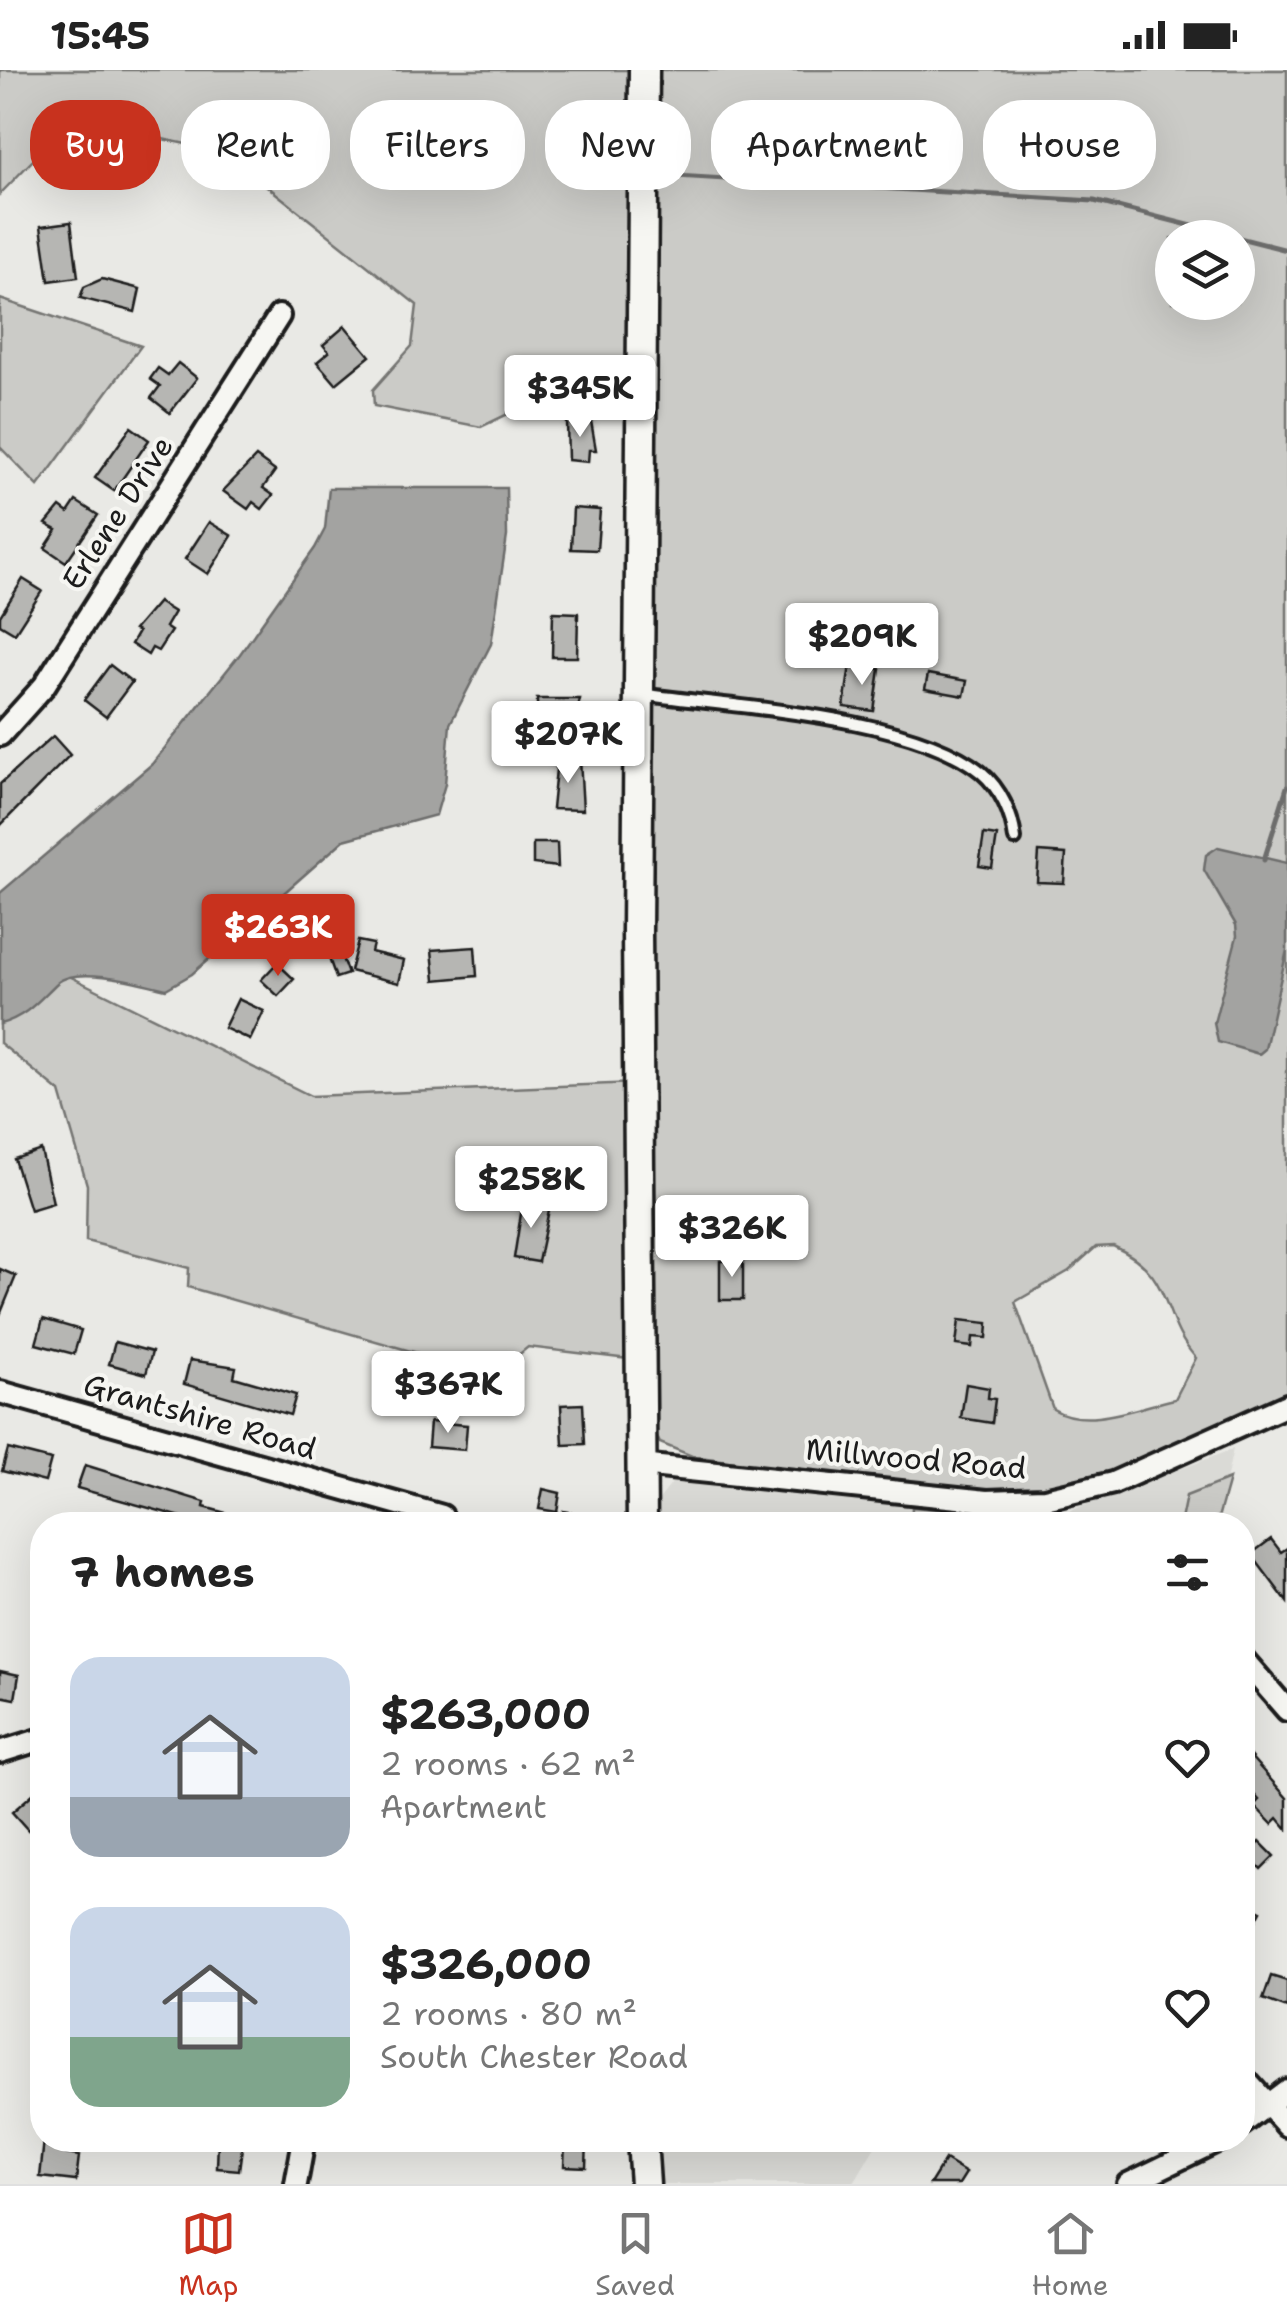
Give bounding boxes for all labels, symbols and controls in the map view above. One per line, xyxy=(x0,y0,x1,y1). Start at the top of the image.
text: 15:45 xyxy=(50,10,150,61)
chip: Buy xyxy=(30,100,161,190)
chip: Rent xyxy=(181,100,330,190)
chip: Filters xyxy=(350,100,525,190)
chip: New xyxy=(545,100,691,190)
chip: Apartment xyxy=(711,100,963,190)
chip: House xyxy=(983,100,1156,190)
map controls xyxy=(1155,220,1255,320)
button: layers xyxy=(1155,220,1255,320)
pin: $345K xyxy=(510,355,650,440)
text: $345K xyxy=(526,366,634,409)
street label: Erlene Drive xyxy=(53,428,183,598)
pin: $209K xyxy=(792,603,932,688)
text: $209K xyxy=(807,614,917,657)
pin: $207K xyxy=(498,701,638,786)
text: $207K xyxy=(514,712,622,755)
pin: $263K xyxy=(208,894,348,979)
text: $263K xyxy=(224,905,332,948)
pin: $258K xyxy=(461,1146,601,1231)
text: $258K xyxy=(477,1157,585,1200)
pin: $326K xyxy=(662,1195,802,1280)
text: $326K xyxy=(677,1206,787,1249)
pin: $367K xyxy=(378,1351,518,1436)
text: $367K xyxy=(394,1362,502,1405)
street label: Grantshire Road xyxy=(79,1364,321,1469)
street label: Millwood Road xyxy=(804,1428,1028,1489)
text: 7 homes xyxy=(70,1544,255,1600)
icon: filters xyxy=(1160,1545,1215,1600)
text: $263,000 xyxy=(380,1686,591,1742)
icon: home xyxy=(150,1697,270,1817)
icon: heart xyxy=(1160,1730,1215,1785)
text: 2 rooms · 62 m² xyxy=(380,1742,636,1785)
text: Apartment xyxy=(380,1785,547,1828)
text: $326,000 xyxy=(380,1936,592,1992)
icon: home xyxy=(150,1947,270,2067)
icon: heart xyxy=(1160,1980,1215,2035)
text: 2 rooms · 80 m² xyxy=(380,1992,637,2035)
text: South Chester Road xyxy=(380,2035,688,2078)
tab: Map xyxy=(178,2206,238,2304)
tab: Saved xyxy=(595,2206,675,2304)
tab: Home xyxy=(1032,2206,1109,2304)

